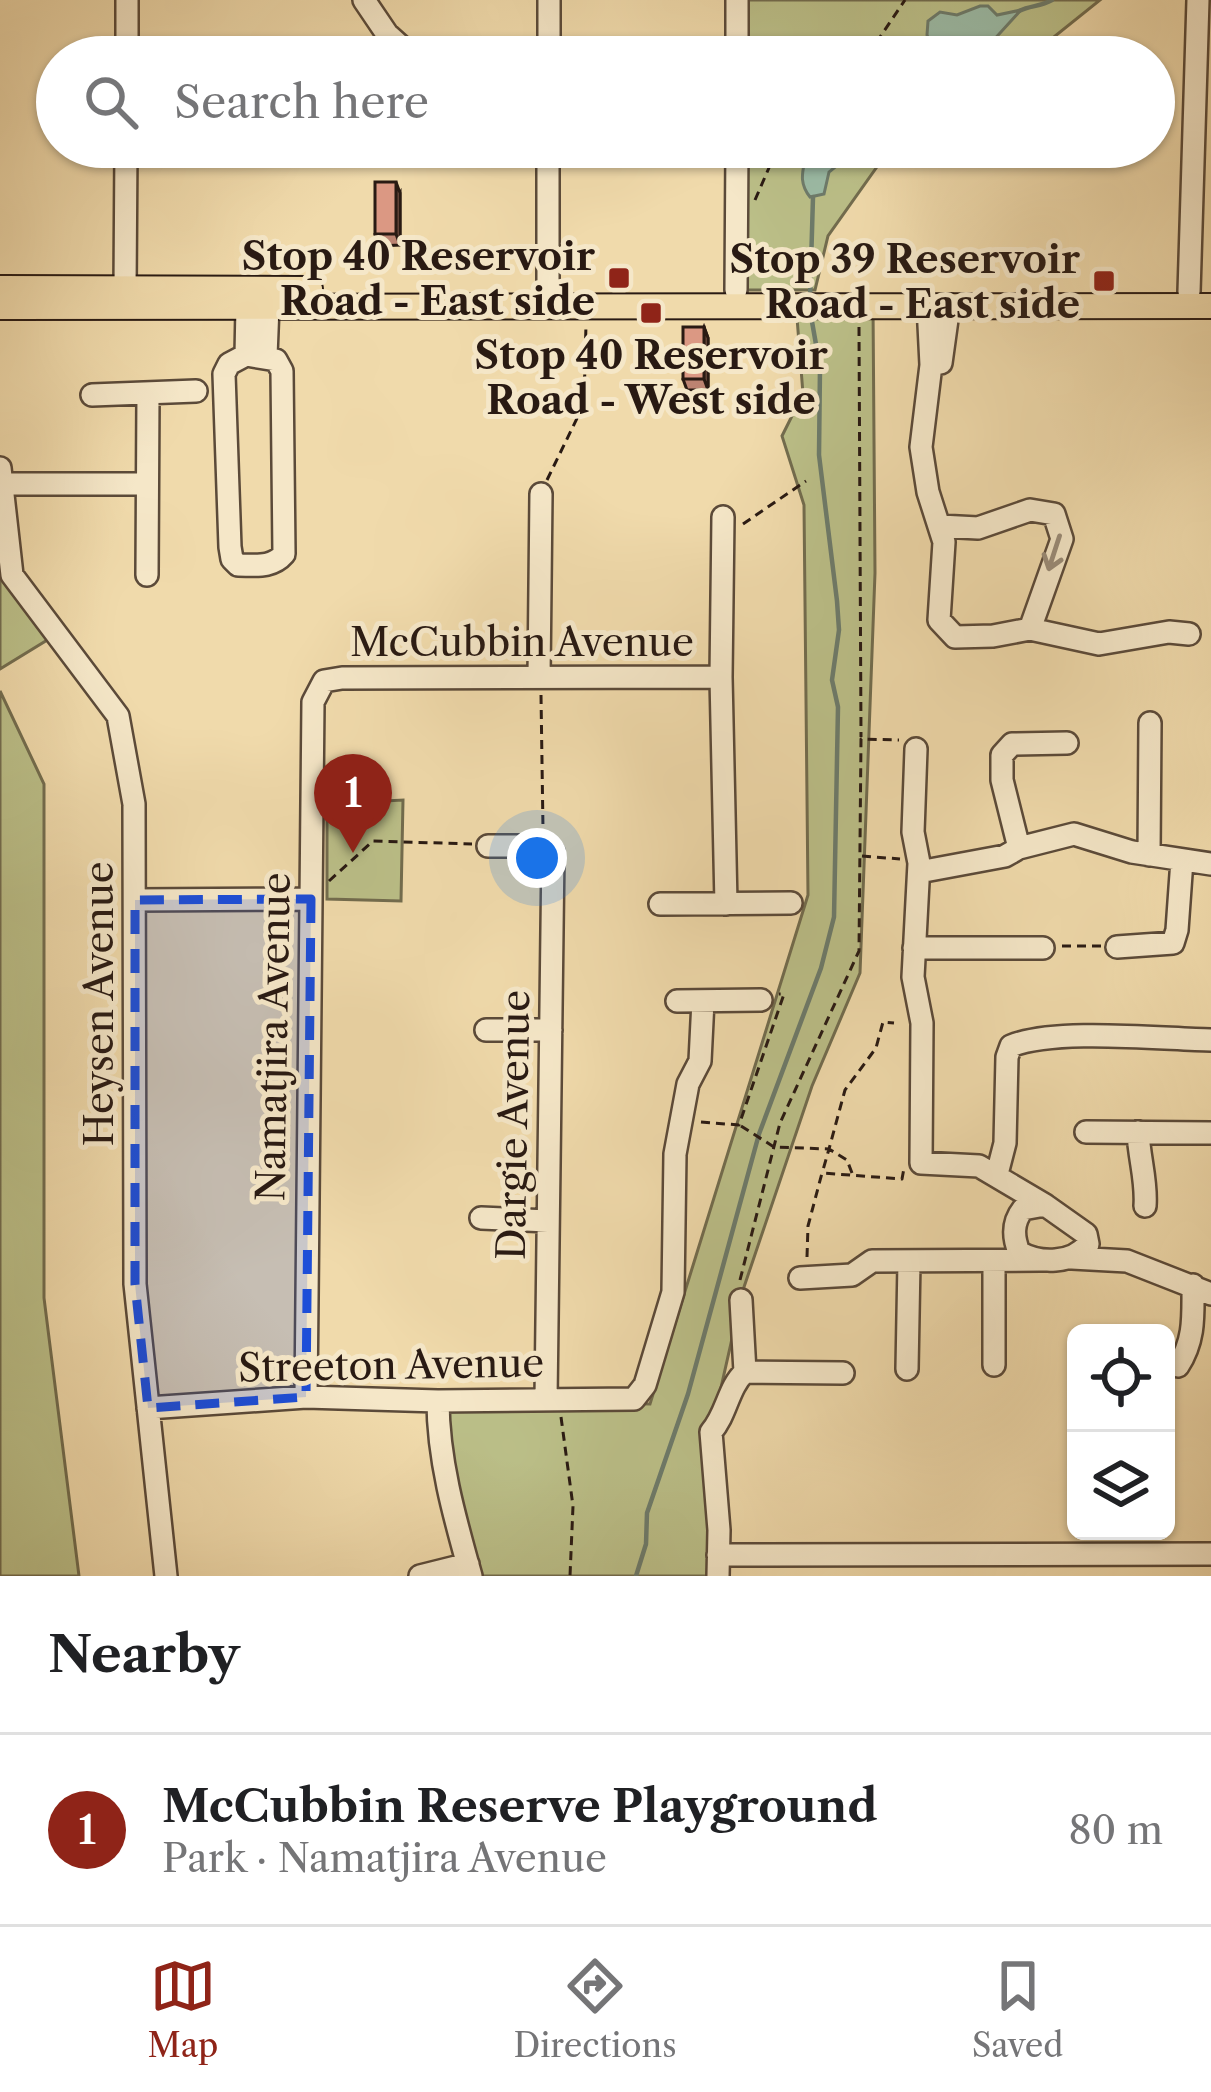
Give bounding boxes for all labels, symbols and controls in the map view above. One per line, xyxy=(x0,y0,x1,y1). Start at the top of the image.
search box xyxy=(36,36,1175,168)
icon: search xyxy=(78,69,144,135)
text: Search here xyxy=(174,74,429,130)
place label: Stop 40 Reservoir Road - East side xyxy=(242,232,595,325)
place label: Stop 39 Reservoir Road - East side xyxy=(729,235,1080,328)
marker: Stop 40 Reservoir Road - East side xyxy=(606,265,632,291)
marker: Stop 39 Reservoir Road - East side xyxy=(1091,268,1117,294)
marker: Stop 40 Reservoir Road - West side xyxy=(638,300,664,326)
place label: Stop 40 Reservoir Road - West side xyxy=(474,331,828,424)
one-way arrow xyxy=(1042,533,1064,571)
street label: McCubbin Avenue xyxy=(350,618,694,666)
pin: 1 xyxy=(314,754,392,853)
your location xyxy=(507,828,567,888)
street label: Heysen Avenue xyxy=(75,861,123,1147)
street label: Namatjira Avenue xyxy=(246,872,300,1202)
street label: Dargie Avenue xyxy=(487,990,539,1260)
map controls xyxy=(1067,1324,1175,1540)
button: locate xyxy=(1067,1324,1175,1432)
street label: Streeton Avenue xyxy=(237,1338,545,1392)
button: layers xyxy=(1067,1432,1175,1540)
text: Nearby xyxy=(48,1623,240,1685)
text: McCubbin Reserve Playground xyxy=(162,1778,877,1834)
text: 1 xyxy=(78,1806,96,1854)
text: 80 m xyxy=(1068,1806,1163,1854)
text: Park · Namatjira Avenue xyxy=(162,1834,607,1882)
tab: Map xyxy=(148,1953,218,2066)
tab: Directions xyxy=(514,1953,677,2066)
tab: Saved xyxy=(972,1953,1063,2066)

